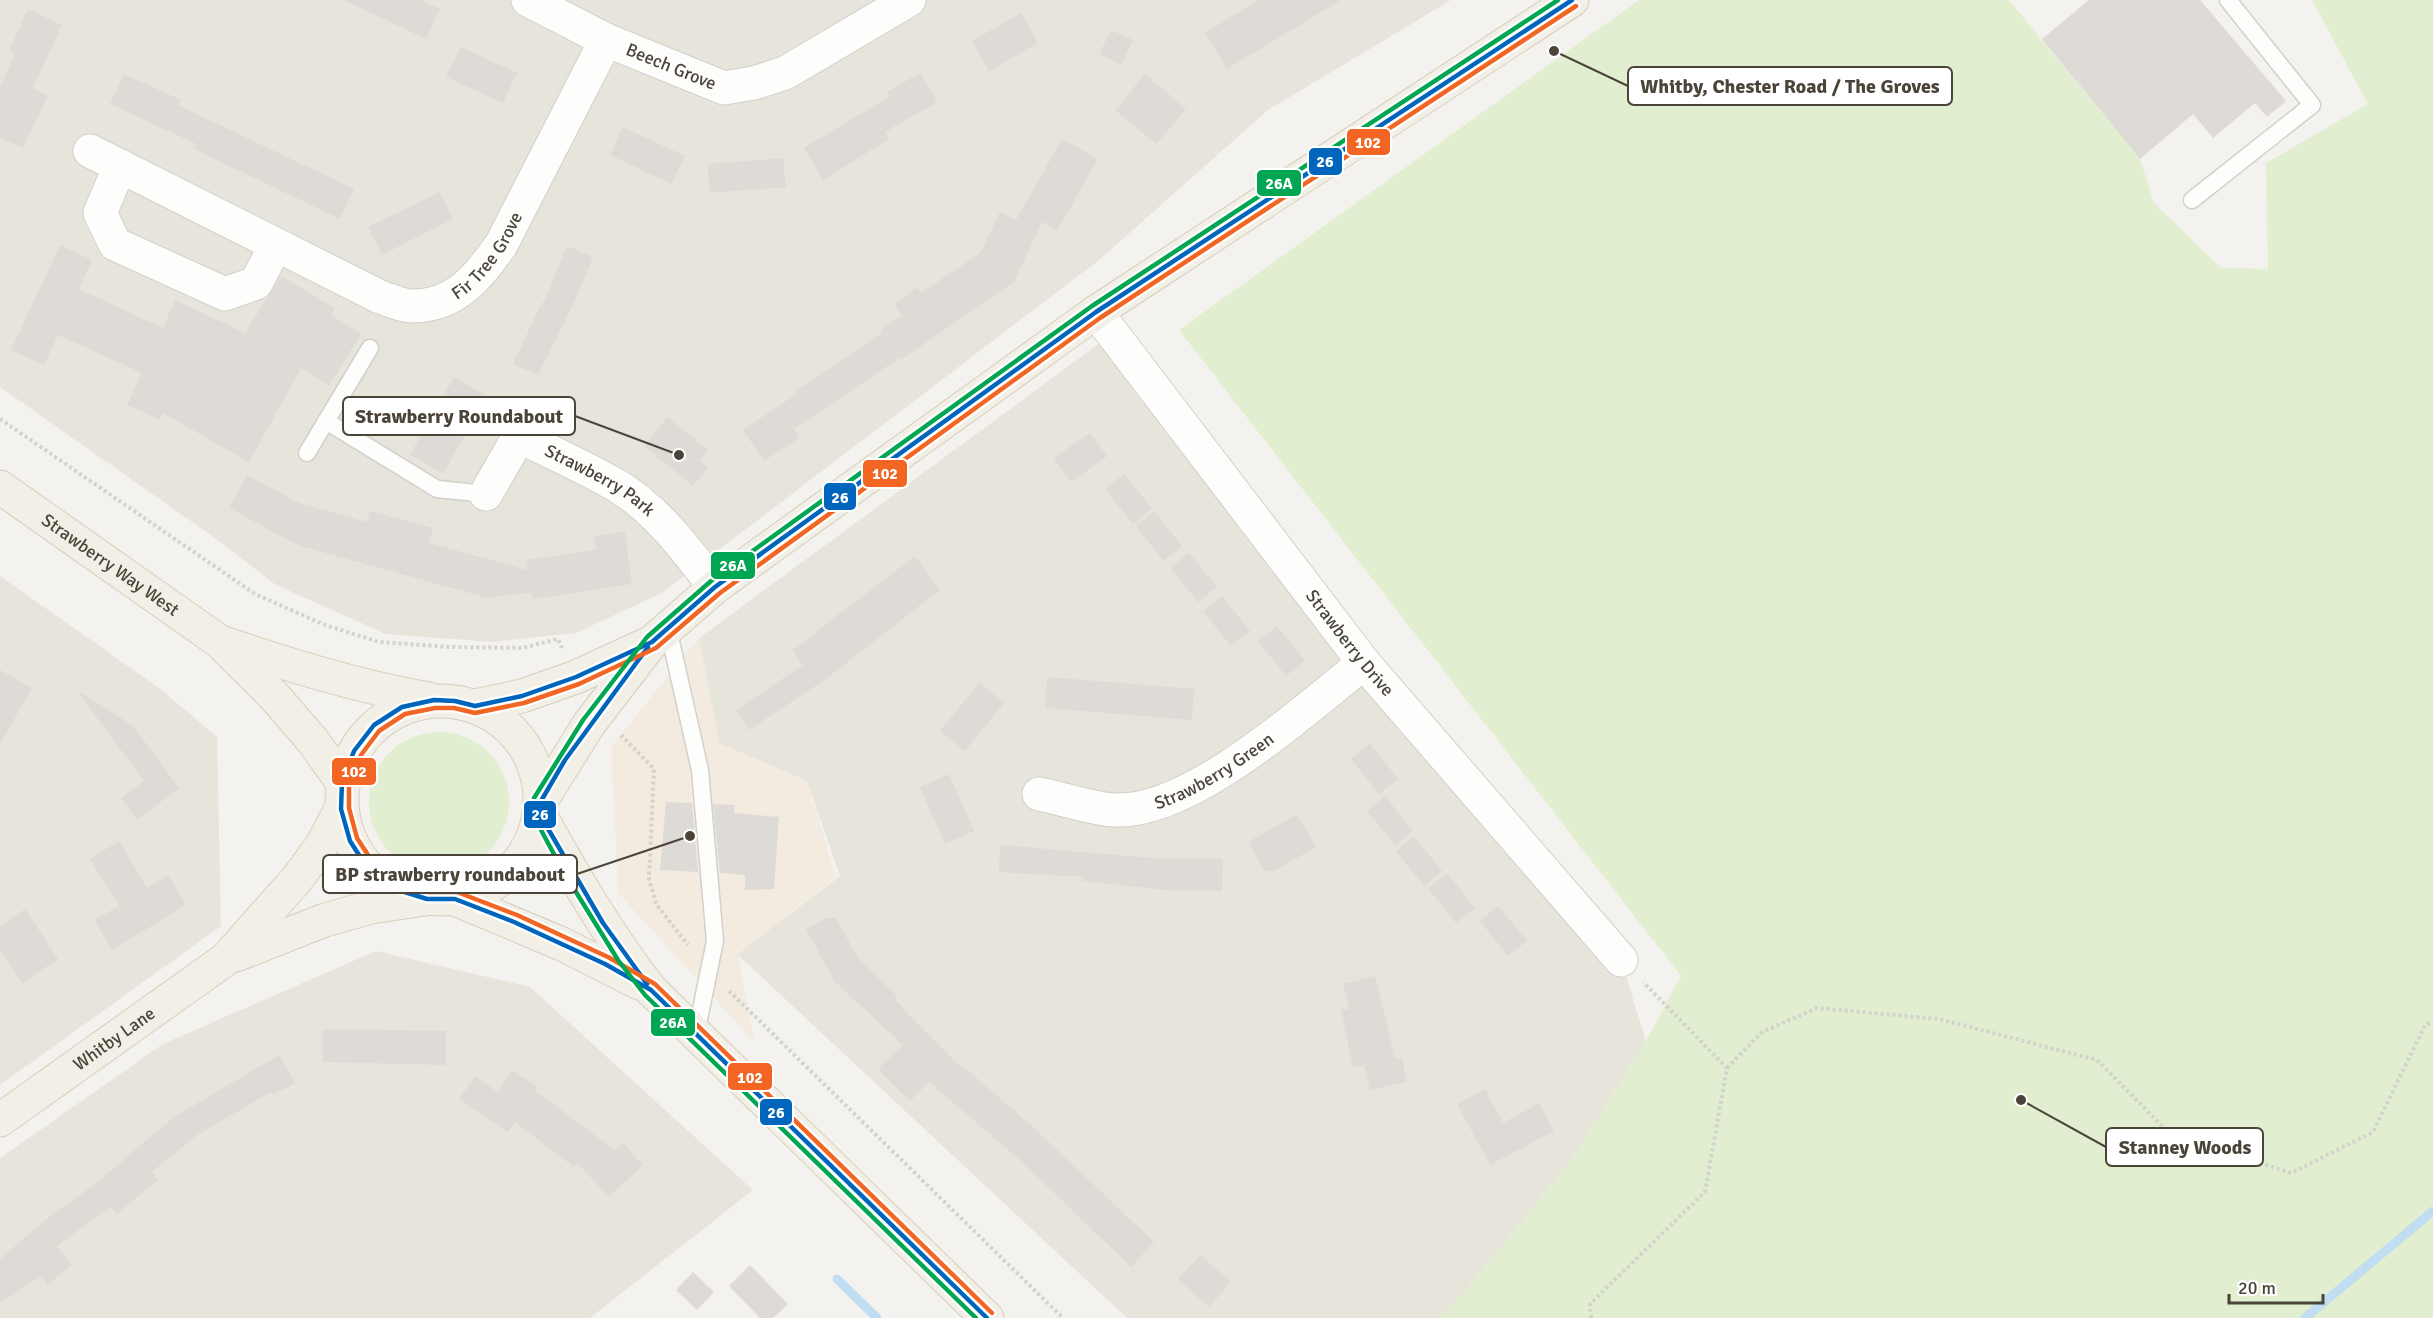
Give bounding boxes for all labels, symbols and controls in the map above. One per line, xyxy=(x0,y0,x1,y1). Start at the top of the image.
street label: Beech Grove xyxy=(623,38,719,95)
callout: Whitby, Chester Road / The Groves xyxy=(1628,67,1952,105)
text: Whitby, Chester Road / The Groves xyxy=(1640,74,1940,99)
line badge: 102 xyxy=(1346,128,1391,156)
text: 102 xyxy=(1355,133,1381,153)
line badge: 26 xyxy=(1308,147,1343,176)
text: 26 xyxy=(1316,152,1334,172)
line badge: 26A xyxy=(1256,169,1302,197)
text: 26A xyxy=(1265,174,1294,194)
street label: Fir Tree Grove xyxy=(447,208,527,304)
callout: Strawberry Roundabout xyxy=(343,397,575,435)
text: Strawberry Roundabout xyxy=(355,404,564,429)
street label: Strawberry Park xyxy=(541,440,659,521)
line badge: 102 xyxy=(862,459,908,488)
text: 102 xyxy=(872,464,898,484)
line badge: 26 xyxy=(823,482,857,511)
text: 26 xyxy=(831,488,849,508)
street label: Strawberry Way West xyxy=(37,509,183,621)
line badge: 26A xyxy=(710,551,756,580)
text: 26A xyxy=(719,556,748,576)
street label: Strawberry Drive xyxy=(1301,585,1399,701)
street label: Strawberry Green xyxy=(1151,728,1278,814)
line badge: 102 xyxy=(331,757,377,786)
text: 102 xyxy=(341,762,367,782)
line badge: 26 xyxy=(523,800,557,829)
text: 26 xyxy=(531,805,549,825)
callout: BP strawberry roundabout xyxy=(323,855,577,893)
text: BP strawberry roundabout xyxy=(335,862,565,887)
street label: Whitby Lane xyxy=(69,1002,159,1075)
line badge: 26A xyxy=(650,1008,696,1037)
text: 26A xyxy=(659,1013,688,1033)
line badge: 102 xyxy=(727,1062,773,1091)
text: 102 xyxy=(737,1068,763,1088)
line badge: 26 xyxy=(759,1098,793,1126)
text: 26 xyxy=(767,1103,785,1123)
callout: Stanney Woods xyxy=(2106,1128,2263,1166)
text: Stanney Woods xyxy=(2119,1135,2251,1160)
scale bar xyxy=(2229,1267,2324,1305)
text: 20 m xyxy=(2238,1277,2276,1299)

